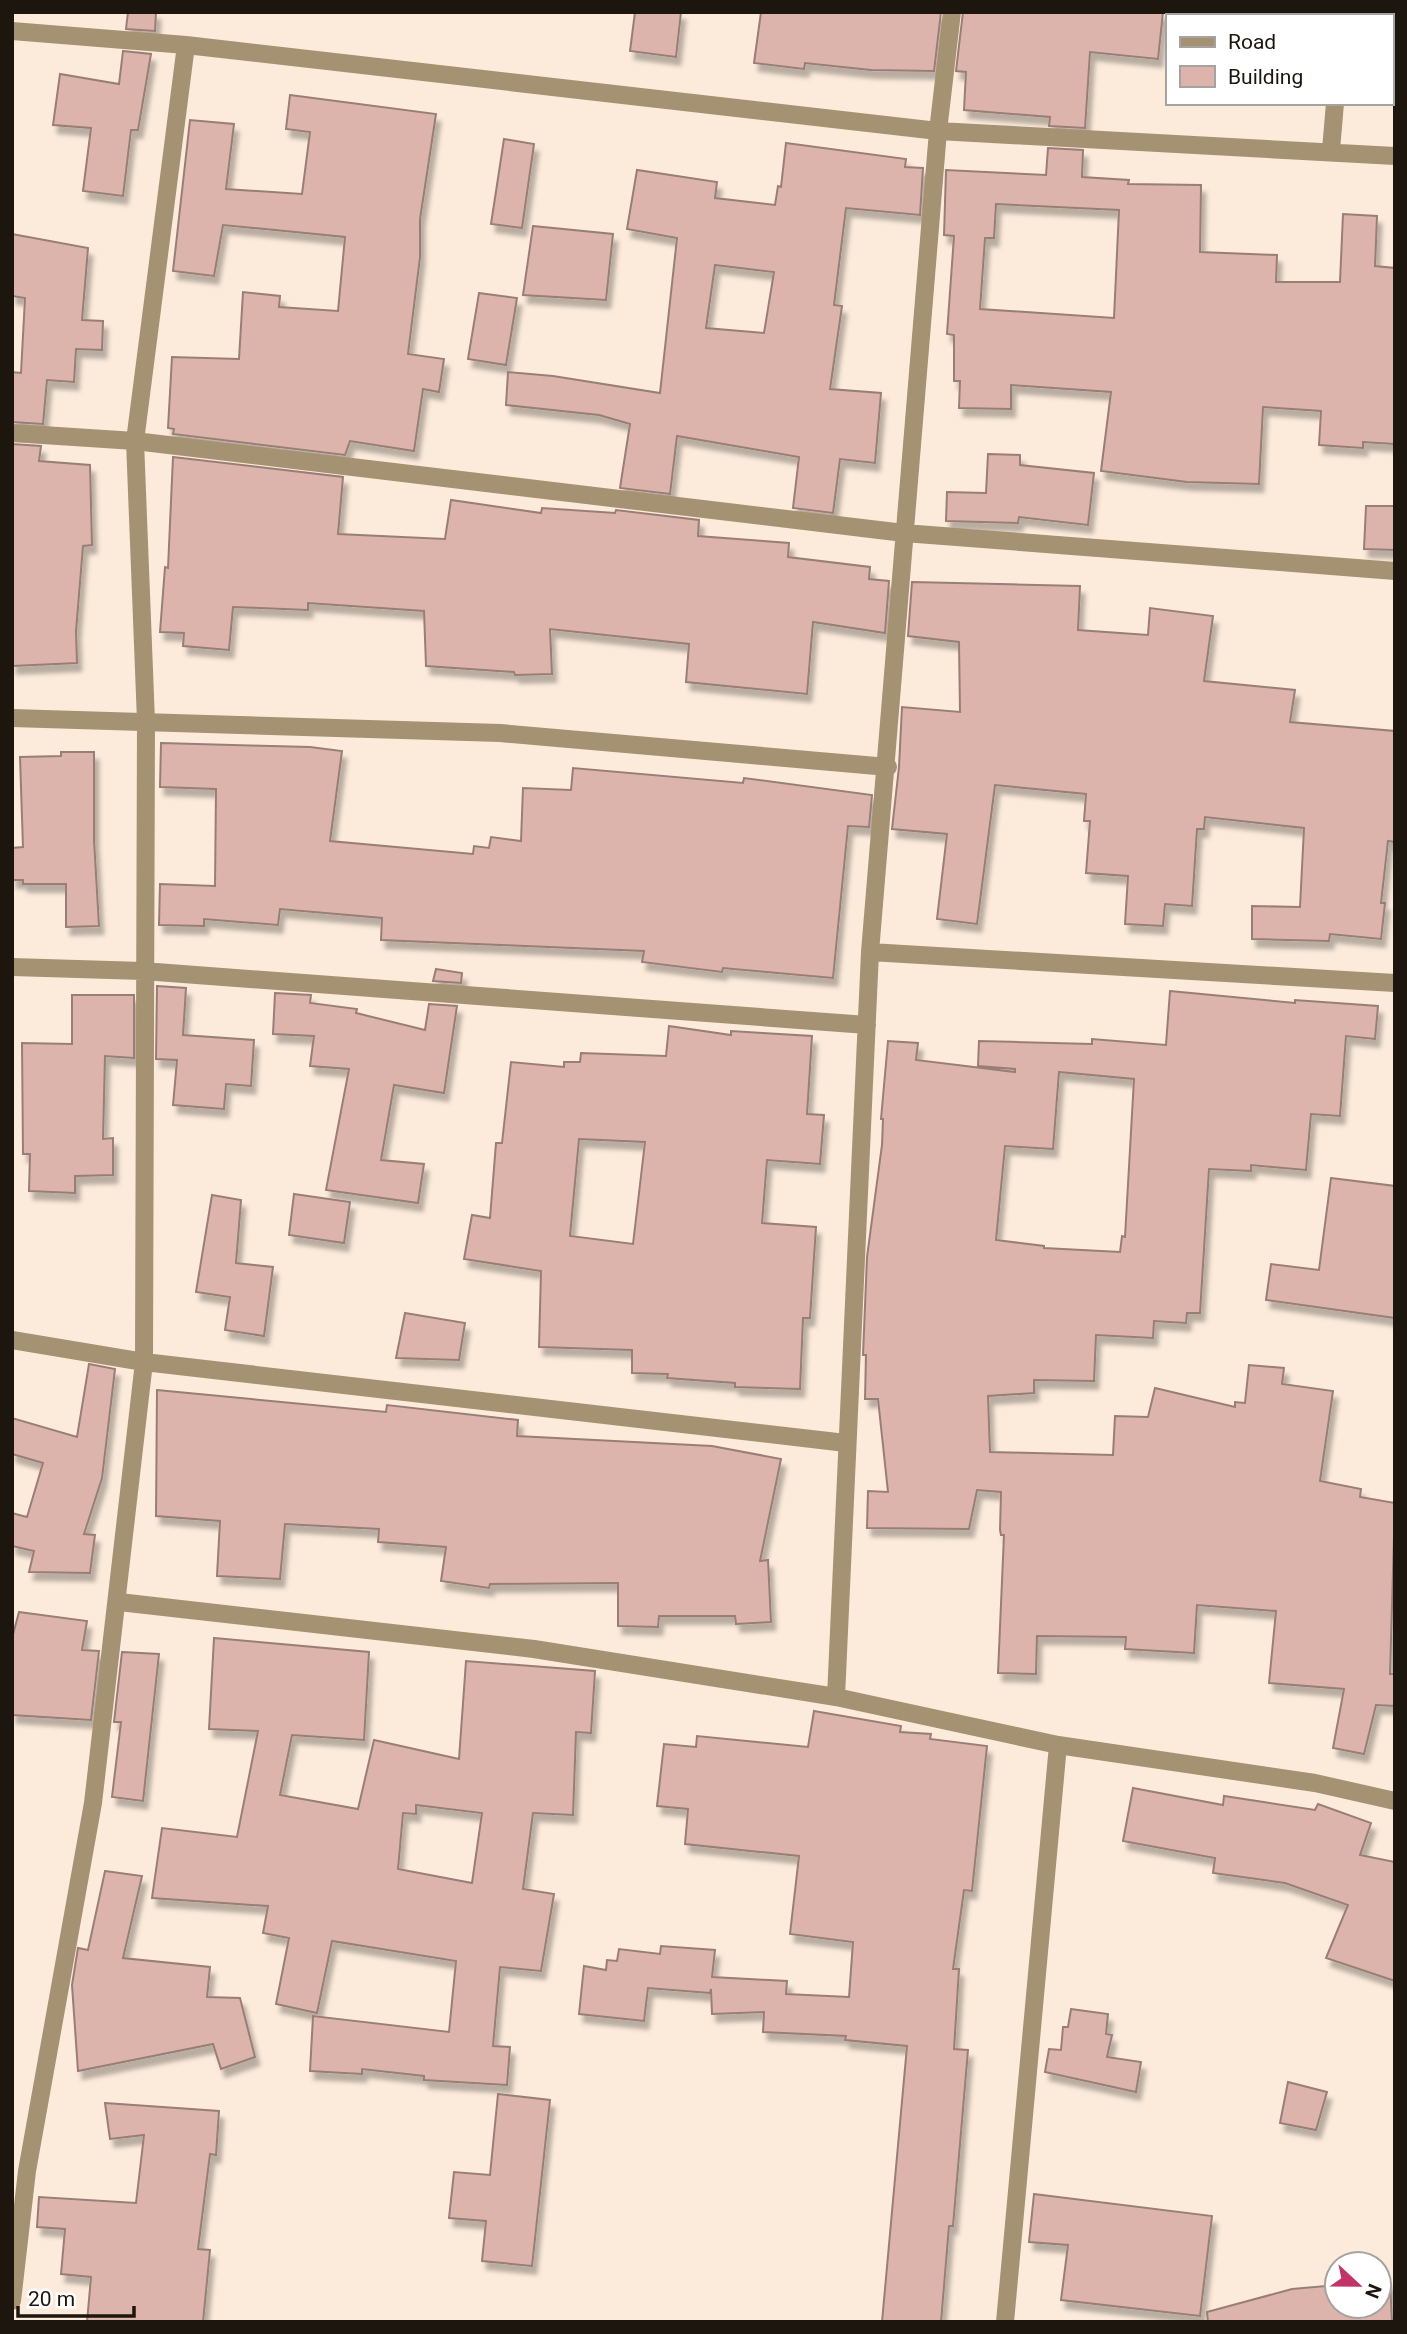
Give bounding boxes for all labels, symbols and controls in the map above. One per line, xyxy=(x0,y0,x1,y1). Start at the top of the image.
legend xyxy=(1166,14,1393,105)
text: Road xyxy=(1228,30,1276,54)
text: Building xyxy=(1228,65,1303,89)
north arrow xyxy=(1323,2250,1393,2320)
scale bar xyxy=(18,2274,133,2318)
text: N xyxy=(1360,2281,1386,2302)
text: 20 m xyxy=(28,2287,75,2311)

